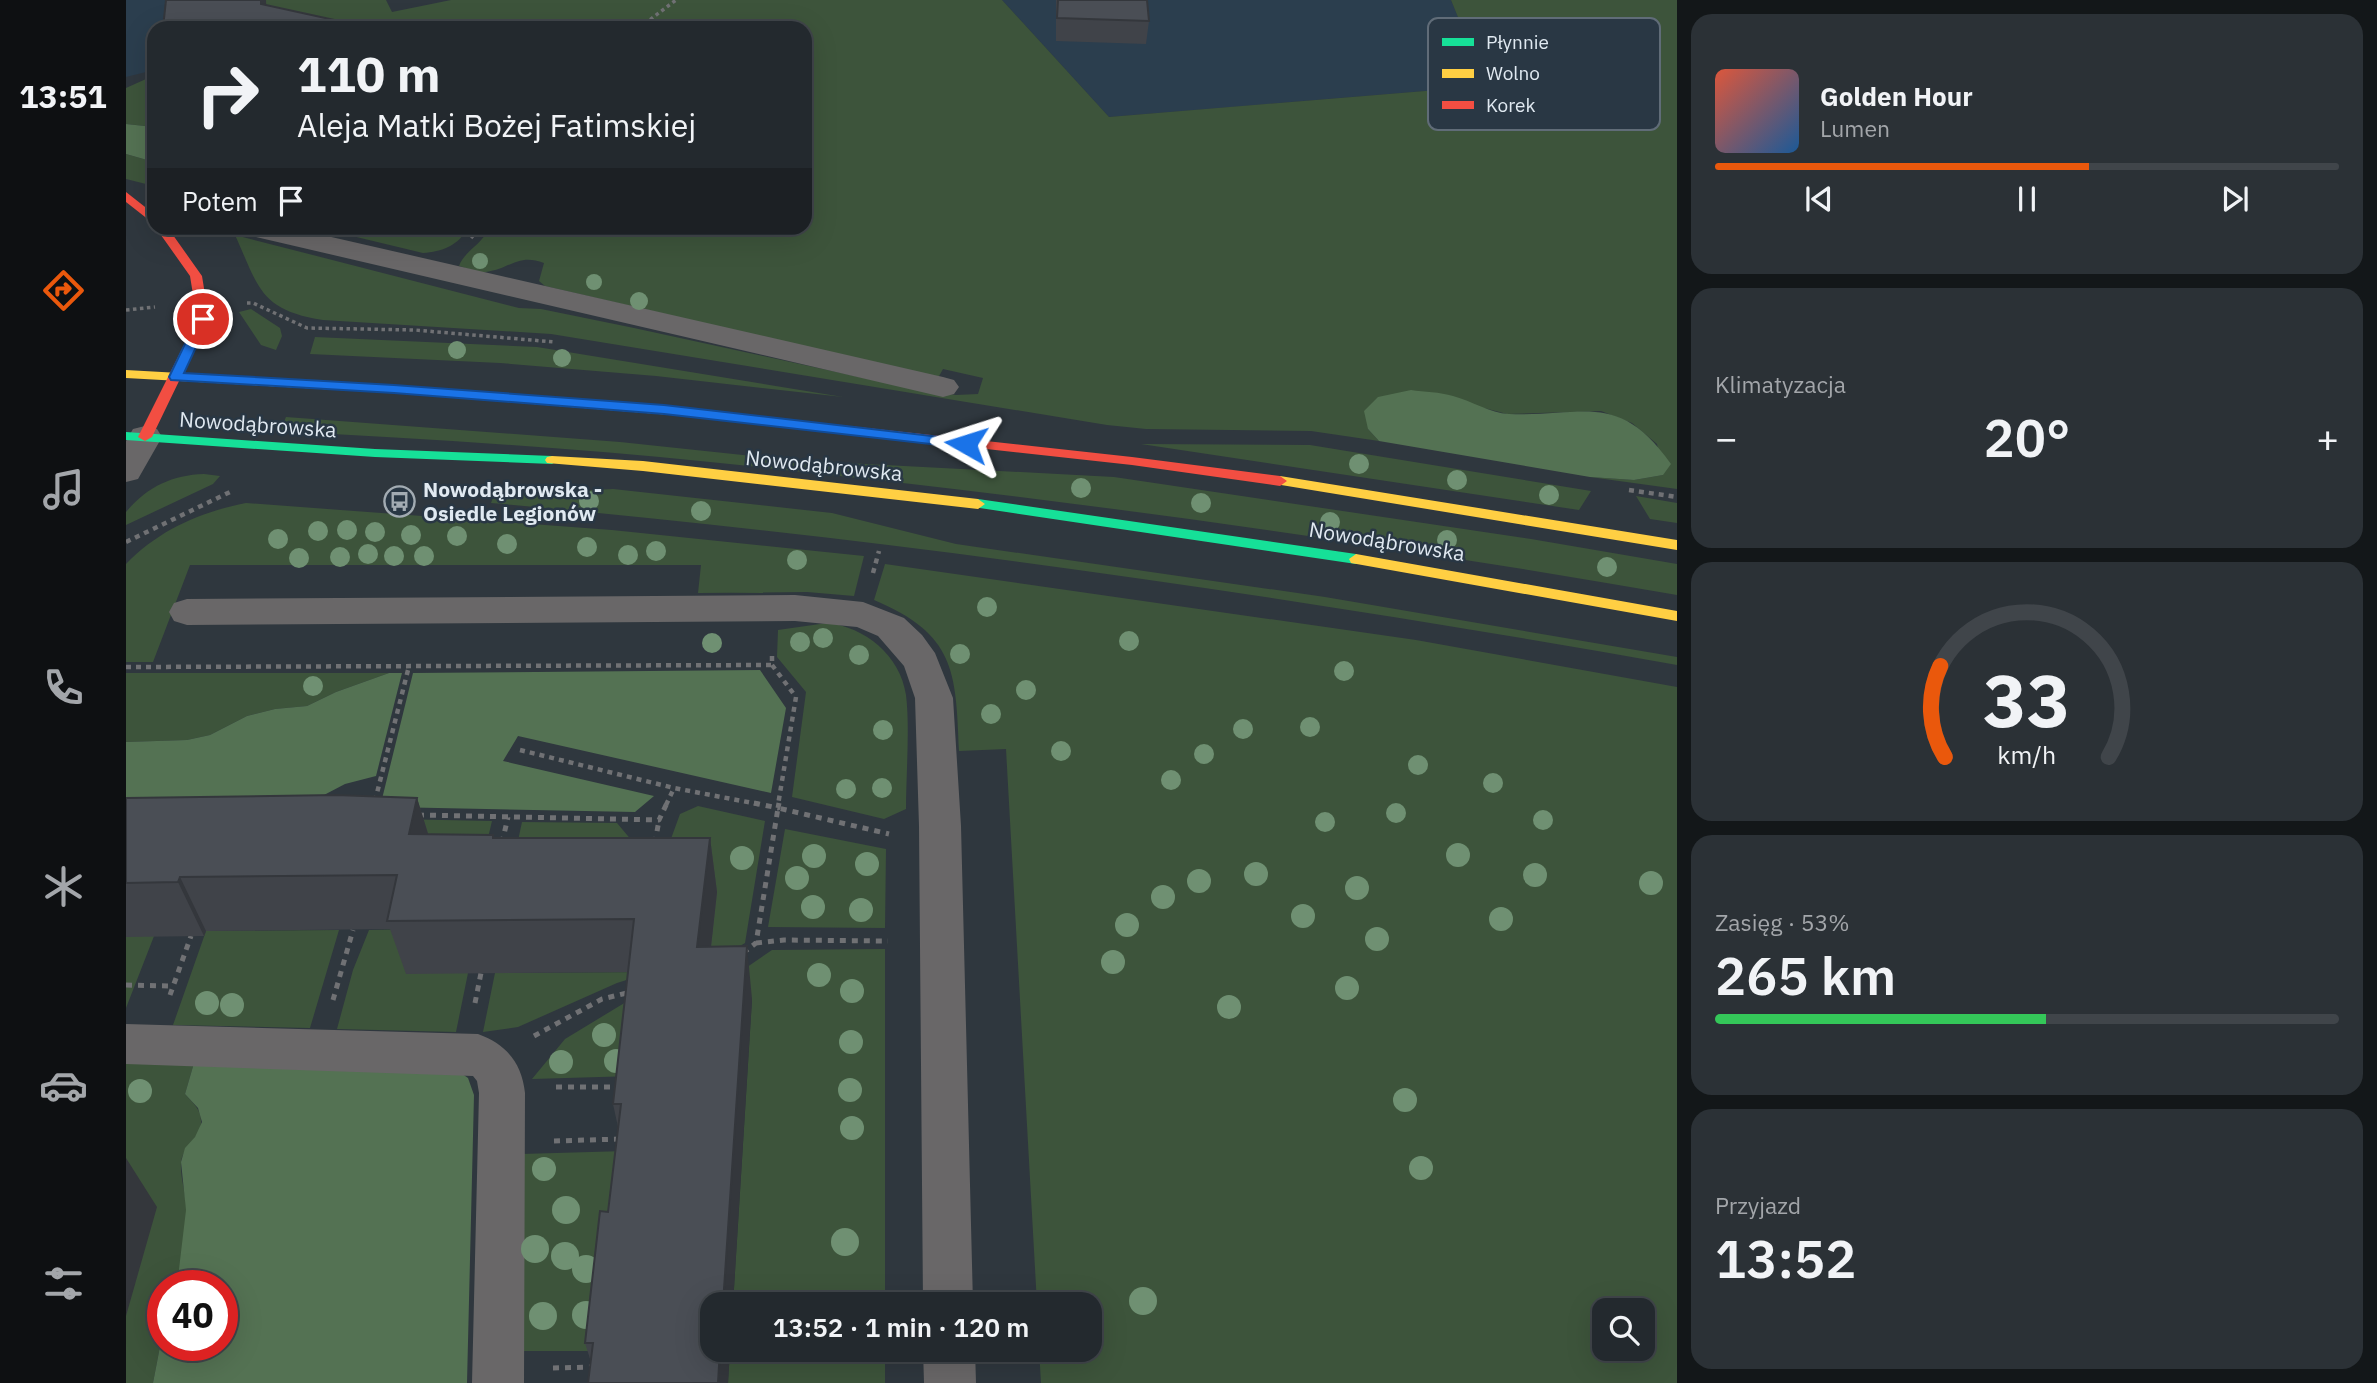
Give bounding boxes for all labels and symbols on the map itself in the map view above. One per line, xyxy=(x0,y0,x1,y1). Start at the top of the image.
legend xyxy=(1428,18,1660,130)
text: Płynnie xyxy=(1486,30,1549,54)
text: Wolno xyxy=(1486,61,1540,85)
text: Korek xyxy=(1486,93,1536,117)
pin xyxy=(173,289,233,349)
street label: Nowodąbrowska xyxy=(178,405,338,443)
position arrow xyxy=(929,407,1003,481)
street label: Nowodąbrowska xyxy=(744,443,904,487)
place label: Nowodąbrowska - Osiedle Legionów xyxy=(423,475,602,527)
bus stop icon: Nowodąbrowska - Osiedle Legionów xyxy=(383,484,417,518)
street label: Nowodąbrowska xyxy=(1307,515,1467,567)
speed limit sign: 40 xyxy=(147,1270,238,1361)

